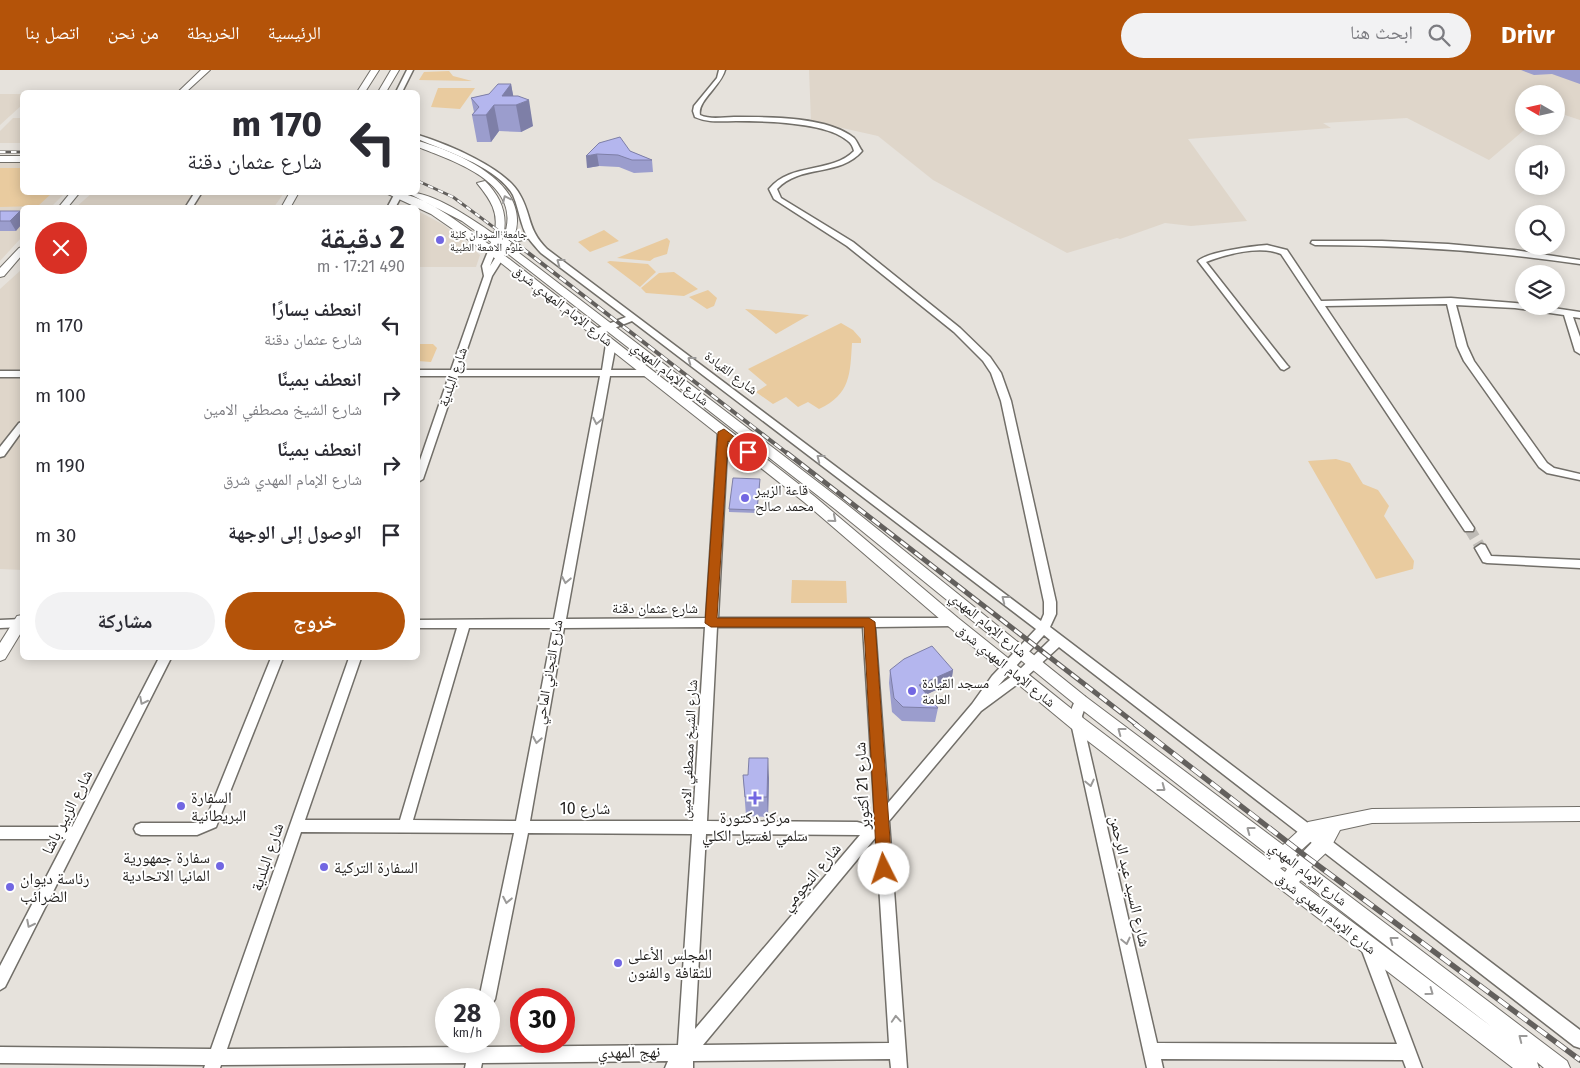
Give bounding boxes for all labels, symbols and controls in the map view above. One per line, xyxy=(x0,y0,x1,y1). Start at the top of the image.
search box xyxy=(1121,13,1471,58)
text: ابحث هنا xyxy=(1350,21,1413,44)
icon: search xyxy=(1425,21,1453,49)
text: Drivr xyxy=(1501,21,1555,49)
text: اتصل بنا xyxy=(25,22,80,44)
text: من نحن xyxy=(108,22,159,44)
text: الخريطة xyxy=(187,22,240,44)
text: الرئيسية xyxy=(268,22,321,44)
north arrow xyxy=(1515,85,1565,135)
map controls xyxy=(1515,85,1565,315)
text: 170 m xyxy=(231,103,322,145)
icon: left xyxy=(340,110,405,175)
button: sound xyxy=(1515,145,1565,195)
text: شارع عثمان دقنة xyxy=(187,148,322,175)
one-way arrow xyxy=(502,195,513,204)
button: search xyxy=(1515,205,1565,255)
text: 2 دقيقة xyxy=(319,220,405,256)
button: close xyxy=(35,222,87,274)
place label: جامعة السودان كلية علوم الاشعة الطبية xyxy=(450,228,527,254)
marker: جامعة السودان كلية علوم الاشعة الطبية xyxy=(434,234,446,246)
text: 490 m · 17:21 xyxy=(317,257,405,276)
one-way arrow xyxy=(557,259,566,269)
street label: شارع الإمام المهدي شرق xyxy=(508,262,616,352)
button: layers xyxy=(1515,265,1565,315)
text: انعطف يسارًا xyxy=(271,298,362,321)
icon: left xyxy=(377,311,405,339)
text: 170 m xyxy=(35,314,83,337)
text: شارع عثمان دقنة xyxy=(264,330,362,349)
street label: شارع الإمام المهدي xyxy=(626,338,712,412)
street label: شارع البلدية xyxy=(435,345,472,409)
street label: شارع القيادة xyxy=(700,348,761,399)
one-way arrow xyxy=(687,357,697,366)
text: انعطف يمينًا xyxy=(277,368,362,391)
icon: right xyxy=(377,381,405,409)
text: 100 m xyxy=(35,384,86,407)
text: شارع الشيخ مصطفي الامين xyxy=(203,400,362,419)
one-way arrow xyxy=(593,416,603,425)
pin xyxy=(727,431,769,473)
text: انعطف يمينًا xyxy=(277,438,362,461)
icon: arrive xyxy=(734,438,762,466)
icon: right xyxy=(377,451,405,479)
text: 190 m xyxy=(35,454,85,477)
one-way arrow xyxy=(817,455,826,463)
text: شارع الإمام المهدي شرق xyxy=(223,470,362,489)
place label: قاعة الزبير محمد صالح xyxy=(754,482,814,516)
marker: قاعة الزبير محمد صالح xyxy=(739,492,751,504)
one-way arrow xyxy=(827,514,836,523)
text: الوصول إلى الوجهة xyxy=(228,521,362,544)
icon: arrive xyxy=(377,521,405,549)
text: 30 m xyxy=(35,524,76,547)
one-way arrow xyxy=(562,576,572,584)
street label: شارع الإمام المهدي xyxy=(944,589,1030,663)
button: مشاركة xyxy=(35,592,215,650)
button: خروج xyxy=(225,592,405,650)
one-way arrow xyxy=(1001,596,1011,605)
street label: شارع عثمان دقنة xyxy=(612,600,698,618)
street label: شارع التجاني الماحي xyxy=(531,618,569,726)
street label: شارع الإمام المهدي شرق xyxy=(952,621,1059,713)
place label: مسجد القيادة العامة xyxy=(922,675,989,708)
street label: شارع الشيخ مصطفي الامين xyxy=(677,679,704,819)
marker: مسجد القيادة العامة xyxy=(906,685,918,697)
one-way arrow xyxy=(139,696,149,705)
one-way arrow xyxy=(1118,729,1127,737)
one-way arrow xyxy=(533,736,543,744)
street label: شارع 21 أكتوبر xyxy=(850,742,875,831)
street label: شارع الزبير باشا xyxy=(38,767,97,858)
one-way arrow xyxy=(1084,778,1095,787)
one-way arrow xyxy=(1156,783,1165,791)
place label: السفارة البريطانية xyxy=(191,788,246,825)
marker: مركز دكتورة سلمي لغسيل الكلي xyxy=(748,791,762,805)
street label: شارع 10 xyxy=(560,799,610,819)
marker: السفارة البريطانية xyxy=(175,800,187,812)
place label: مركز دكتورة سلمي لغسيل الكلي xyxy=(702,808,808,848)
street label: شارع السيد عبد الرحمن xyxy=(1105,813,1154,949)
street label: شارع البلدية xyxy=(246,820,288,894)
one-way arrow xyxy=(1247,827,1256,835)
street label: شارع الإمام المهدي xyxy=(1264,838,1350,912)
street label: شارع النجومي xyxy=(777,839,847,917)
position arrow xyxy=(857,842,909,894)
place label: سفارة جمهورية المانيا الاتحادية xyxy=(122,848,210,885)
place label: السفارة التركية xyxy=(334,858,418,877)
marker: سفارة جمهورية المانيا الاتحادية xyxy=(214,860,226,872)
marker: السفارة التركية xyxy=(318,861,330,873)
place label: رئاسة ديوان الضرائب xyxy=(20,869,89,906)
street label: شارع الإمام المهدي شرق xyxy=(1271,870,1379,960)
marker: رئاسة ديوان الضرائب xyxy=(4,881,16,893)
one-way arrow xyxy=(502,895,513,904)
one-way arrow xyxy=(26,918,36,927)
one-way arrow xyxy=(1120,937,1131,946)
one-way arrow xyxy=(1390,937,1399,945)
place label: المجلس الأعلى للثقافة والفنون xyxy=(628,945,712,983)
marker: المجلس الأعلى للثقافة والفنون xyxy=(612,957,624,969)
one-way arrow xyxy=(1424,987,1433,995)
speed limit sign: 30 xyxy=(510,988,575,1053)
text: 28 xyxy=(454,999,481,1029)
one-way arrow xyxy=(890,1015,901,1023)
text: km/h xyxy=(453,1026,482,1040)
one-way arrow xyxy=(1519,1035,1528,1043)
street label: نهج المهدي xyxy=(597,1042,661,1065)

